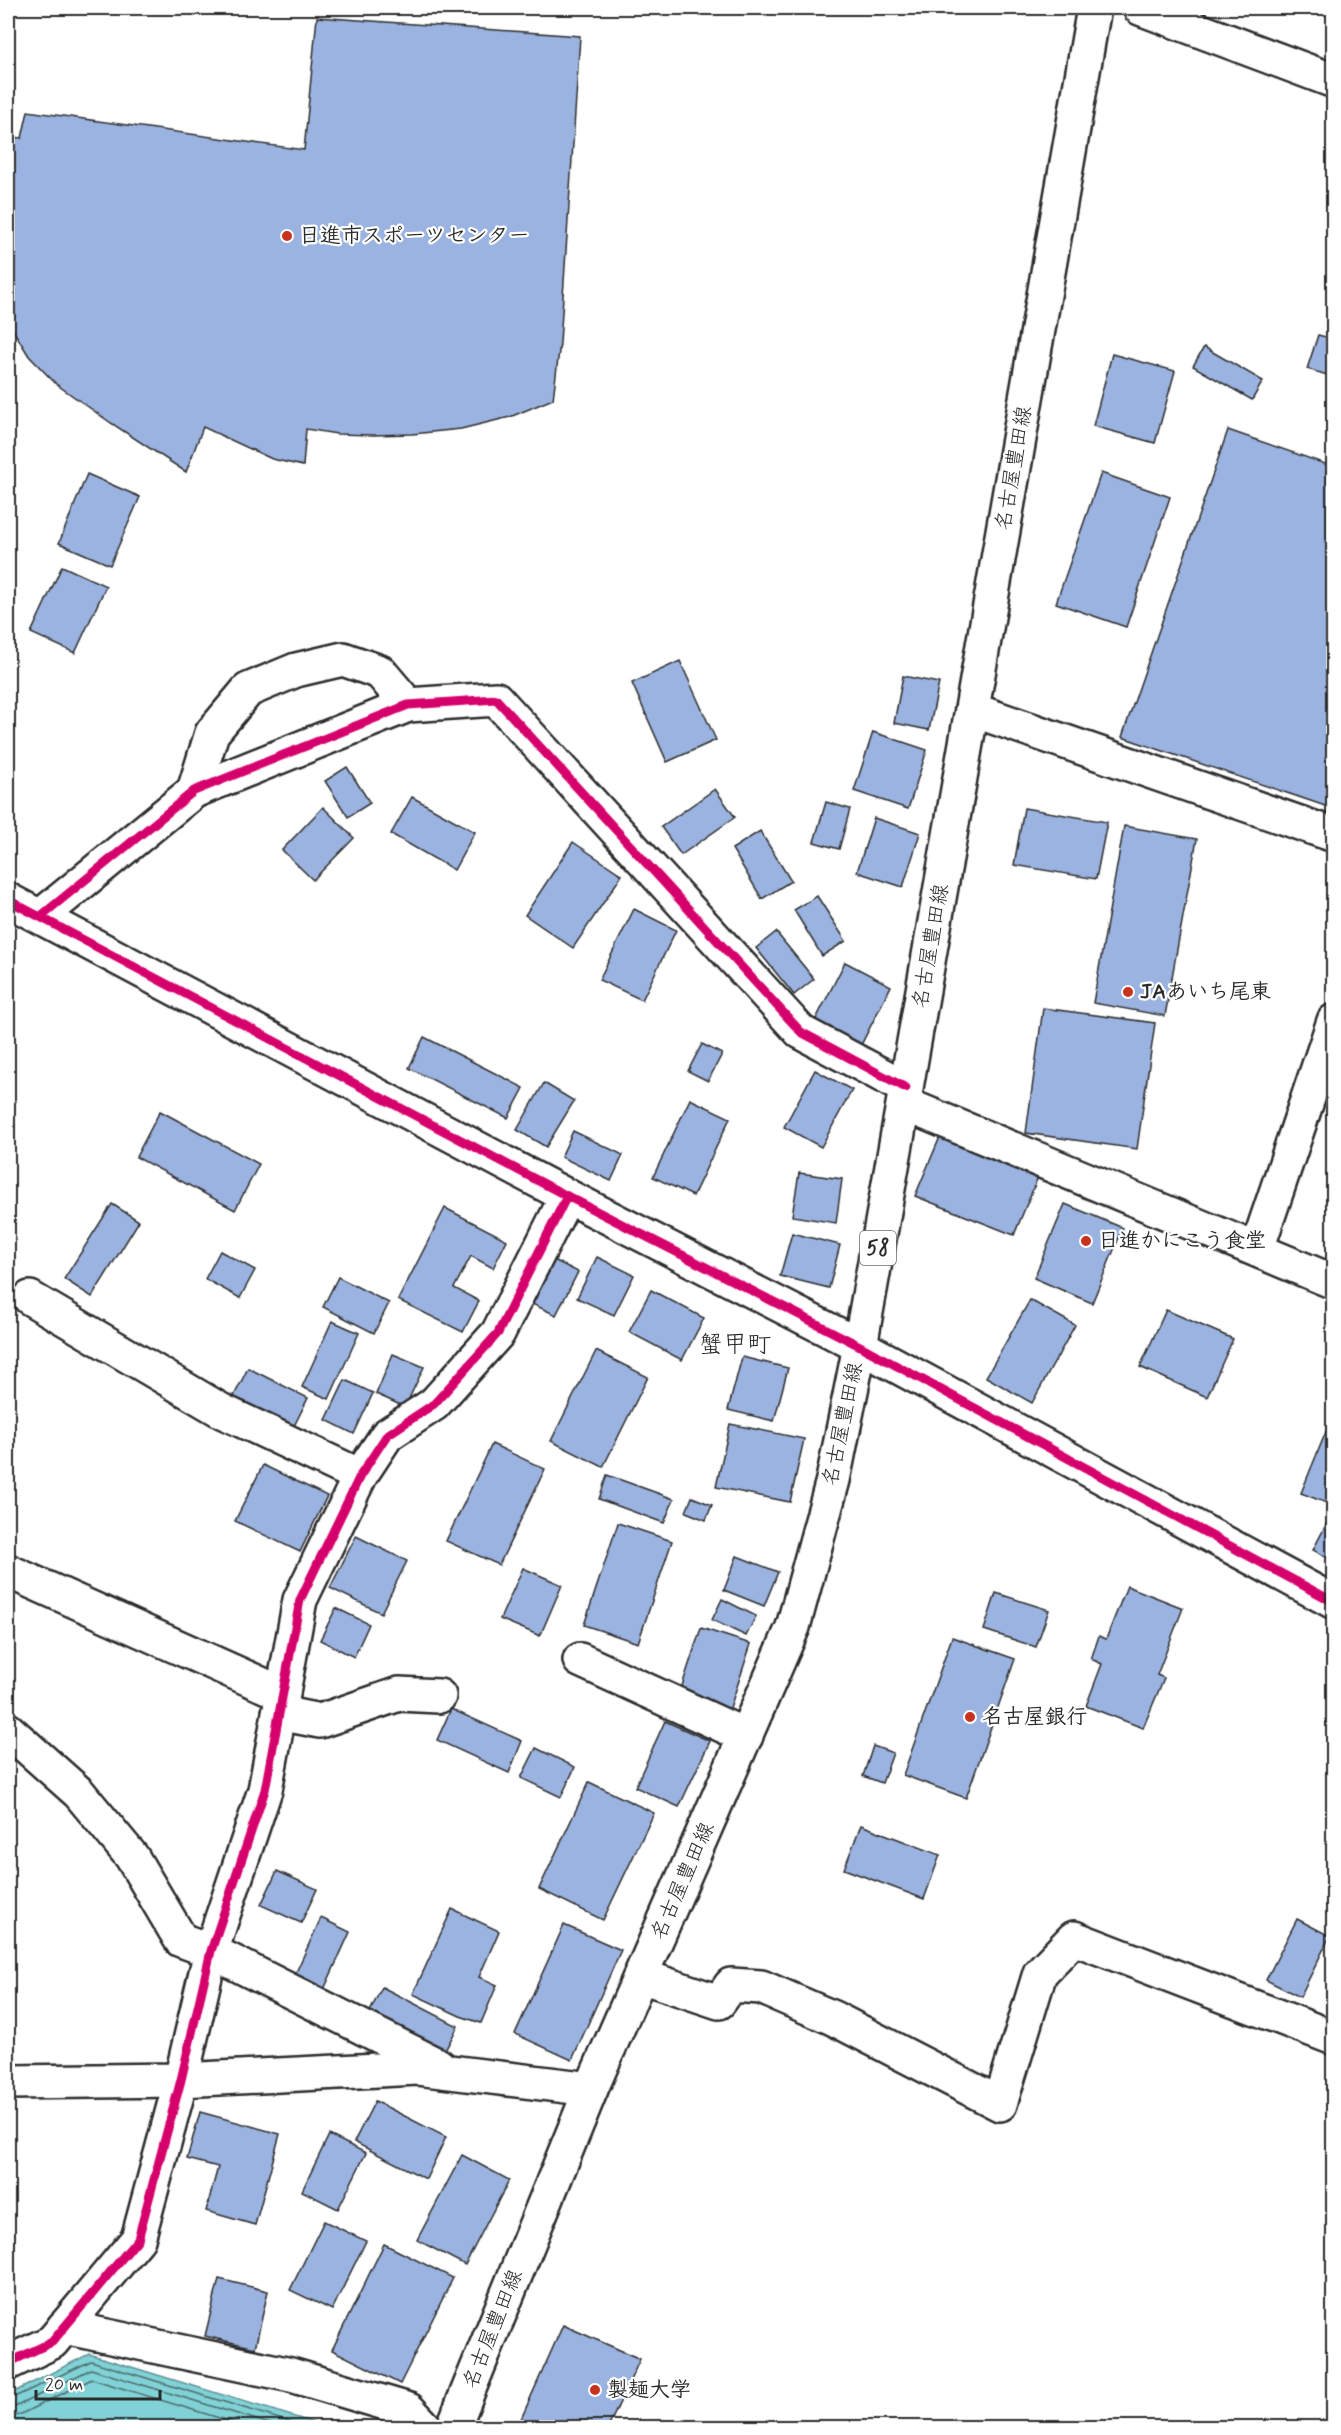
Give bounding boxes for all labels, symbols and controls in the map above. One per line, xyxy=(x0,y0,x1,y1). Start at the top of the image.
place label: 日進市スポーツセンター xyxy=(299,222,530,250)
marker: 日進市スポーツセンター xyxy=(280,229,294,243)
street label: 名古屋豊田線 xyxy=(989,404,1039,532)
street label: 名古屋豊田線 xyxy=(906,882,956,1010)
place label: JAあいち尾東 xyxy=(1140,978,1271,1006)
marker: JAあいち尾東 xyxy=(1121,985,1135,999)
place label: 日進かにこう食堂 xyxy=(1098,1227,1266,1255)
road number: 58 xyxy=(860,1231,896,1265)
marker: 日進かにこう食堂 xyxy=(1079,1234,1093,1248)
district label: 蟹甲町 xyxy=(699,1330,771,1361)
street label: 名古屋豊田線 xyxy=(816,1359,870,1489)
place label: 名古屋銀行 xyxy=(982,1703,1087,1731)
marker: 名古屋銀行 xyxy=(963,1710,977,1724)
street label: 名古屋豊田線 xyxy=(645,1818,721,1944)
street label: 名古屋豊田線 xyxy=(456,2265,530,2393)
scale bar xyxy=(36,2363,160,2401)
text: 20 m xyxy=(45,2373,83,2397)
place label: 製麺大学 xyxy=(607,2376,691,2404)
marker: 製麺大学 xyxy=(588,2383,602,2397)

